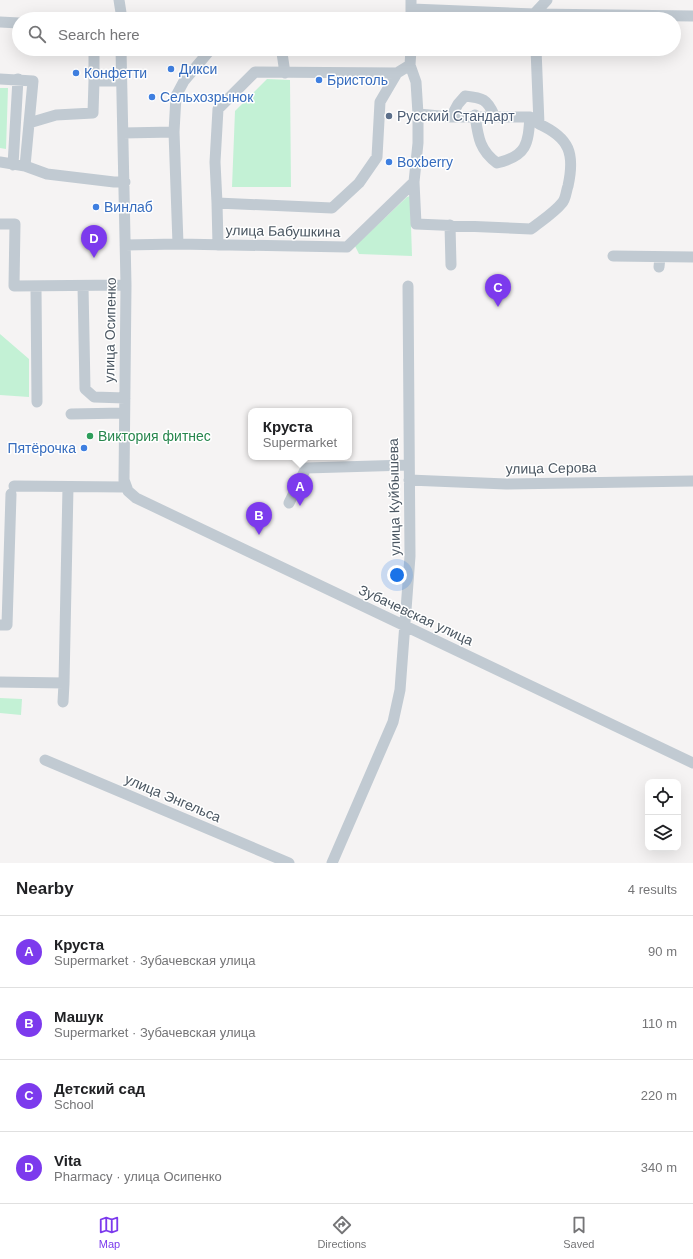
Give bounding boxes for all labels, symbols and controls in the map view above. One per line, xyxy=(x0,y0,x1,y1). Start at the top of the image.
search box xyxy=(12,12,681,56)
icon: search xyxy=(26,23,48,45)
text: Search here xyxy=(58,26,140,43)
place label: Дикси xyxy=(179,61,217,77)
marker: Дикси xyxy=(166,64,176,74)
place label: Конфетти xyxy=(84,65,147,81)
marker: Конфетти xyxy=(71,68,81,78)
place label: Бристоль xyxy=(327,72,388,88)
marker: Бристоль xyxy=(314,75,324,85)
place label: Сельхозрынок xyxy=(160,89,254,105)
marker: Сельхозрынок xyxy=(147,92,157,102)
place label: Русский Стандарт xyxy=(397,108,515,124)
marker: Русский Стандарт xyxy=(384,111,394,121)
place label: Boxberry xyxy=(397,154,453,170)
marker: Boxberry xyxy=(384,157,394,167)
place label: Винлаб xyxy=(104,199,153,215)
marker: Винлаб xyxy=(91,202,101,212)
street label: улица Бабушкина xyxy=(225,222,341,240)
pin: D xyxy=(81,225,107,258)
pin: C xyxy=(485,274,511,307)
street label: улица Осипенко xyxy=(101,277,119,383)
popup xyxy=(248,408,352,460)
text: Круста xyxy=(263,418,313,435)
place label: Виктория фитнес xyxy=(98,428,211,444)
marker: Виктория фитнес xyxy=(85,431,95,441)
text: Supermarket xyxy=(263,435,337,450)
street label: улица Куйбышева xyxy=(385,438,403,556)
place label: Пятёрочка xyxy=(7,440,76,456)
marker: Пятёрочка xyxy=(79,443,89,453)
street label: улица Серова xyxy=(505,459,597,477)
pin: A xyxy=(287,473,313,506)
pin: B xyxy=(246,502,272,535)
your location xyxy=(387,565,407,585)
street label: Зубачевская улица xyxy=(356,581,476,649)
street label: улица Энгельса xyxy=(123,771,224,825)
map controls xyxy=(645,779,681,851)
button: locate xyxy=(645,779,681,815)
button: layers xyxy=(645,815,681,851)
text: Nearby xyxy=(16,879,74,898)
text: 4 results xyxy=(628,882,677,897)
text: Круста xyxy=(54,936,104,953)
text: A xyxy=(24,944,34,959)
text: 90 m xyxy=(648,944,677,959)
text: Supermarket · Зубачевская улица xyxy=(54,953,255,968)
text: Машук xyxy=(54,1008,103,1025)
text: B xyxy=(24,1016,34,1031)
text: 110 m xyxy=(642,1016,677,1031)
text: Supermarket · Зубачевская улица xyxy=(54,1025,255,1040)
text: Детский сад xyxy=(54,1080,145,1097)
text: C xyxy=(24,1088,34,1103)
text: 220 m xyxy=(641,1088,677,1103)
text: School xyxy=(54,1097,94,1112)
text: Vita xyxy=(54,1152,81,1169)
text: D xyxy=(24,1160,34,1175)
text: 340 m xyxy=(641,1160,677,1175)
text: Pharmacy · улица Осипенко xyxy=(54,1169,222,1184)
tab: Map xyxy=(98,1214,120,1250)
tab: Directions xyxy=(317,1214,366,1250)
tab: Saved xyxy=(563,1214,594,1250)

